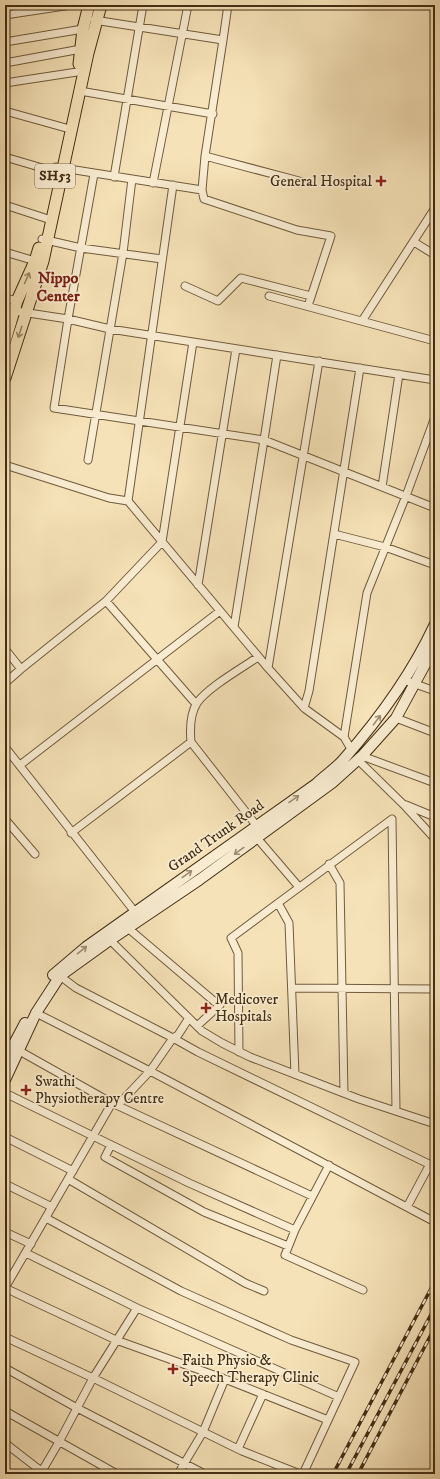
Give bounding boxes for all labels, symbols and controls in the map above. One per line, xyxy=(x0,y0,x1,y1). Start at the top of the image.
road number: SH53 xyxy=(35,164,75,188)
place label: General Hospital xyxy=(270,172,372,191)
marker: General Hospital xyxy=(375,175,387,187)
district label: Nippo Center xyxy=(36,268,81,306)
one-way arrow xyxy=(24,273,31,285)
one-way arrow xyxy=(16,326,23,339)
one-way arrow xyxy=(372,714,381,725)
street label: Grand Trunk Road xyxy=(164,795,268,876)
one-way arrow xyxy=(288,795,299,803)
one-way arrow xyxy=(234,847,245,855)
one-way arrow xyxy=(182,870,193,878)
one-way arrow xyxy=(76,946,87,954)
place label: Medicover Hospitals xyxy=(215,990,279,1026)
marker: Medicover Hospitals xyxy=(200,1002,212,1014)
place label: Swathi Physiotherapy Centre xyxy=(35,1072,164,1108)
marker: Swathi Physiotherapy Centre xyxy=(20,1084,32,1096)
place label: Faith Physio & Speech Therapy Clinic xyxy=(182,1351,320,1387)
marker: Faith Physio & Speech Therapy Clinic xyxy=(167,1363,179,1375)

